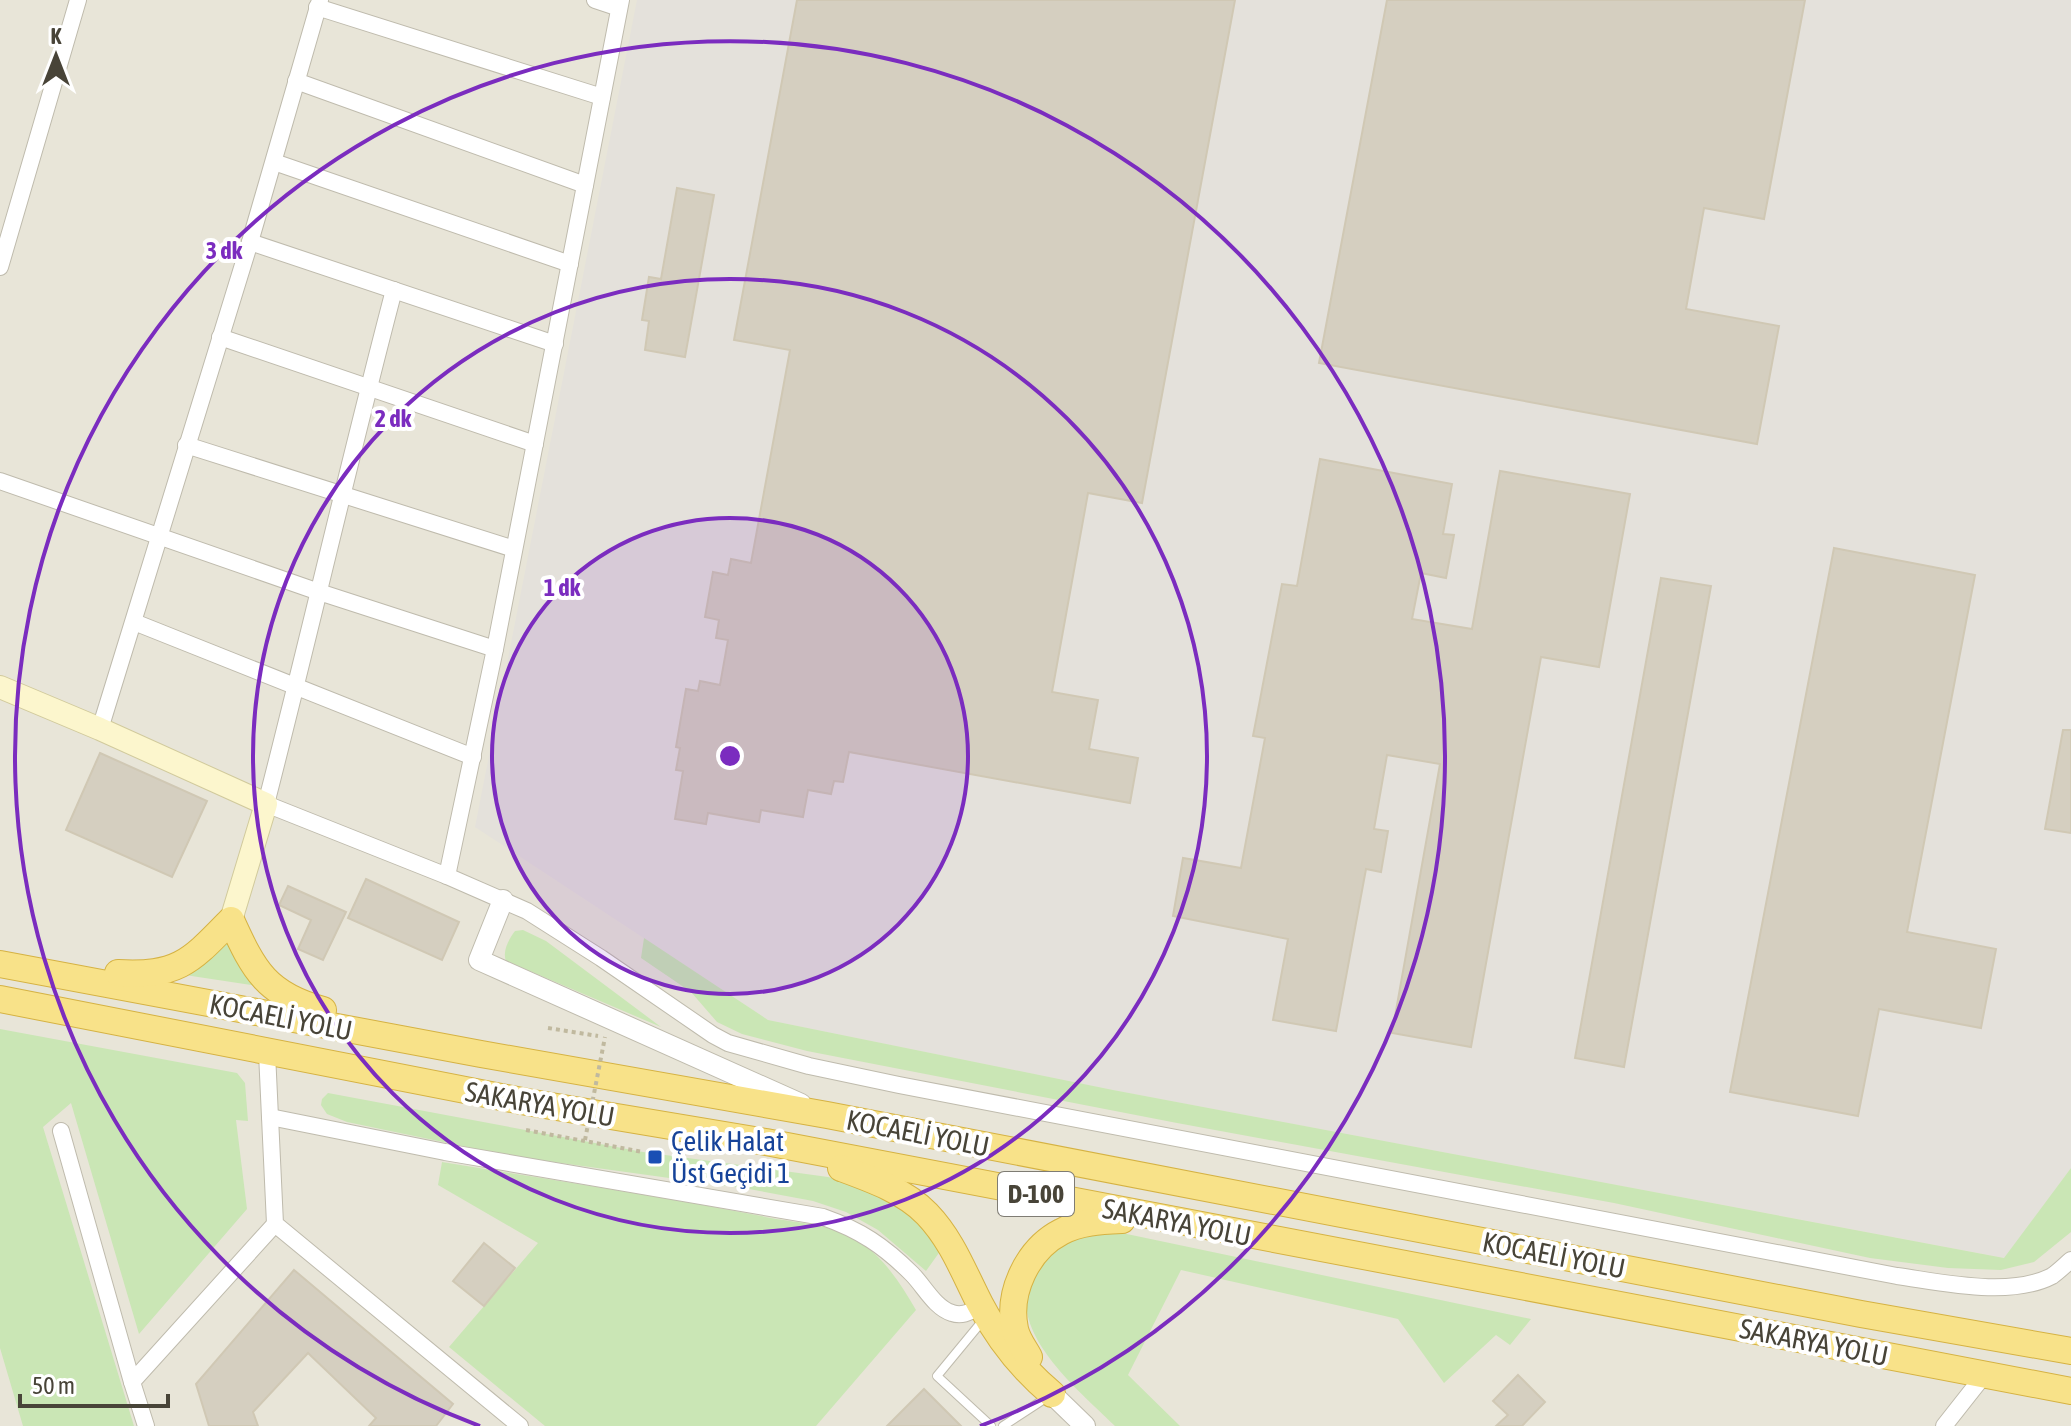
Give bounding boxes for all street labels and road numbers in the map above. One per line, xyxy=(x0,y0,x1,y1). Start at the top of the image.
street label: KOCAELİ YOLU xyxy=(207,987,355,1047)
street label: SAKARYA YOLU xyxy=(463,1075,617,1133)
street label: KOCAELİ YOLU xyxy=(844,1103,992,1163)
road number: D-100 xyxy=(998,1172,1074,1216)
street label: SAKARYA YOLU xyxy=(1100,1192,1254,1252)
street label: KOCAELİ YOLU xyxy=(1480,1225,1628,1285)
street label: SAKARYA YOLU xyxy=(1737,1312,1891,1372)

